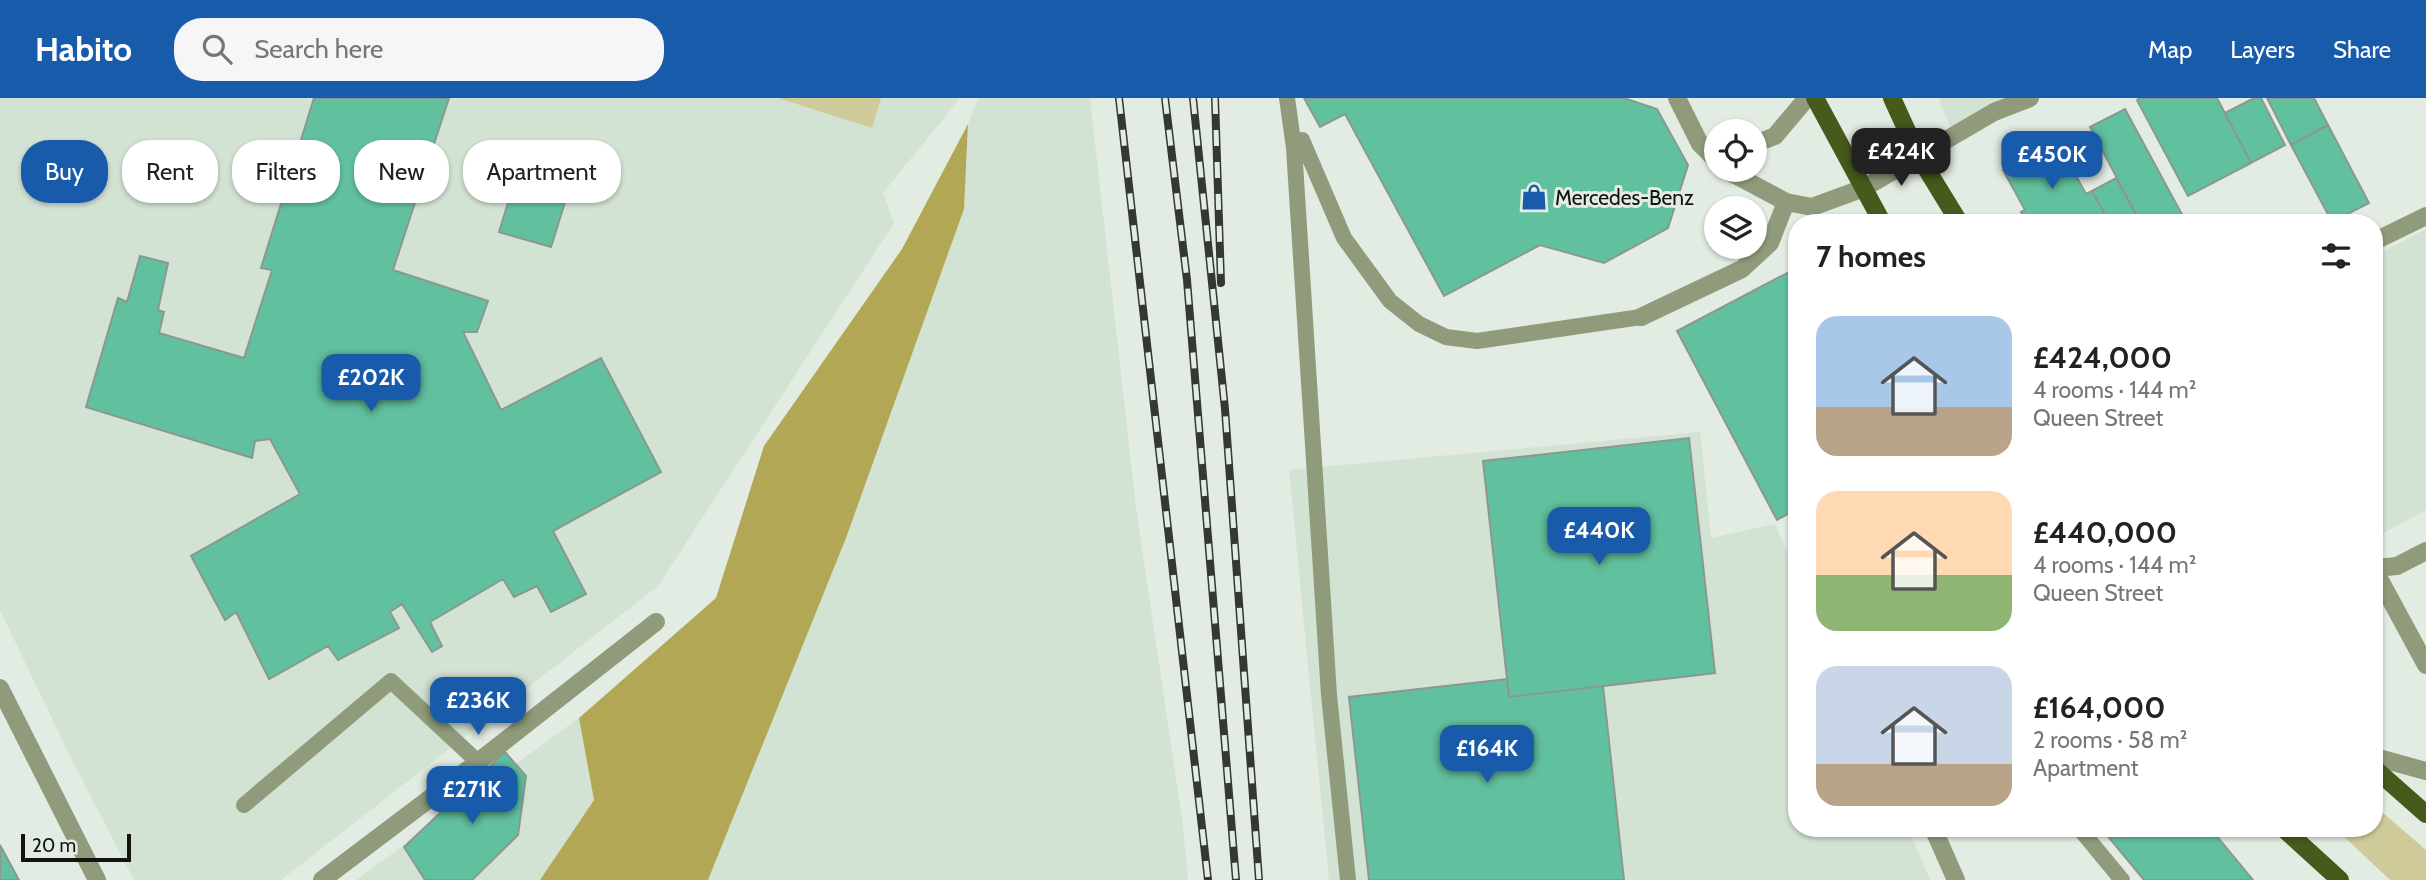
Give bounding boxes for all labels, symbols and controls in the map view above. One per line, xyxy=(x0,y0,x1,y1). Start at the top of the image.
search box xyxy=(174,18,664,81)
text: Habito xyxy=(35,29,132,69)
icon: search xyxy=(198,30,236,68)
text: Search here xyxy=(254,33,383,65)
text: Map xyxy=(2148,35,2192,64)
text: Layers xyxy=(2230,35,2295,64)
text: Share xyxy=(2333,35,2391,64)
map controls xyxy=(1704,119,1767,259)
button: locate xyxy=(1704,119,1767,182)
pin: £424K xyxy=(1852,129,1950,188)
pin: £450K xyxy=(2003,132,2101,191)
text: £424K xyxy=(1867,137,1935,165)
chip: Buy xyxy=(21,140,108,203)
chip: Rent xyxy=(122,140,218,203)
chip: Filters xyxy=(232,140,340,203)
chip: New xyxy=(354,140,449,203)
chip: Apartment xyxy=(463,140,621,203)
text: £450K xyxy=(2017,140,2087,168)
shop icon: Mercedes-Benz xyxy=(1519,182,1549,212)
place label: Mercedes-Benz xyxy=(1555,185,1694,210)
button: layers xyxy=(1704,196,1767,259)
icon: filters xyxy=(2317,237,2355,275)
text: 7 homes xyxy=(1816,238,1926,275)
text: £424,000 xyxy=(2033,339,2172,376)
icon: home xyxy=(1872,344,1956,428)
pin: £202K xyxy=(322,354,420,414)
text: £202K xyxy=(338,363,404,391)
text: 4 rooms · 144 m² xyxy=(2033,376,2196,404)
text: Queen Street xyxy=(2033,404,2163,432)
pin: £440K xyxy=(1550,508,1648,567)
text: £440,000 xyxy=(2033,514,2177,551)
text: £440K xyxy=(1563,516,1635,544)
icon: home xyxy=(1872,519,1956,603)
text: 4 rooms · 144 m² xyxy=(2033,551,2196,579)
text: Queen Street xyxy=(2033,579,2163,607)
pin: £236K xyxy=(429,678,527,737)
text: £236K xyxy=(446,686,510,714)
text: £164,000 xyxy=(2033,689,2165,726)
icon: home xyxy=(1872,694,1956,778)
pin: £164K xyxy=(1438,726,1536,785)
text: 2 rooms · 58 m² xyxy=(2033,726,2187,754)
text: £164K xyxy=(1456,734,1518,762)
text: Apartment xyxy=(2033,754,2138,782)
pin: £271K xyxy=(423,766,521,826)
text: £271K xyxy=(443,775,501,803)
scale bar xyxy=(21,831,131,863)
text: 20 m xyxy=(32,834,76,857)

